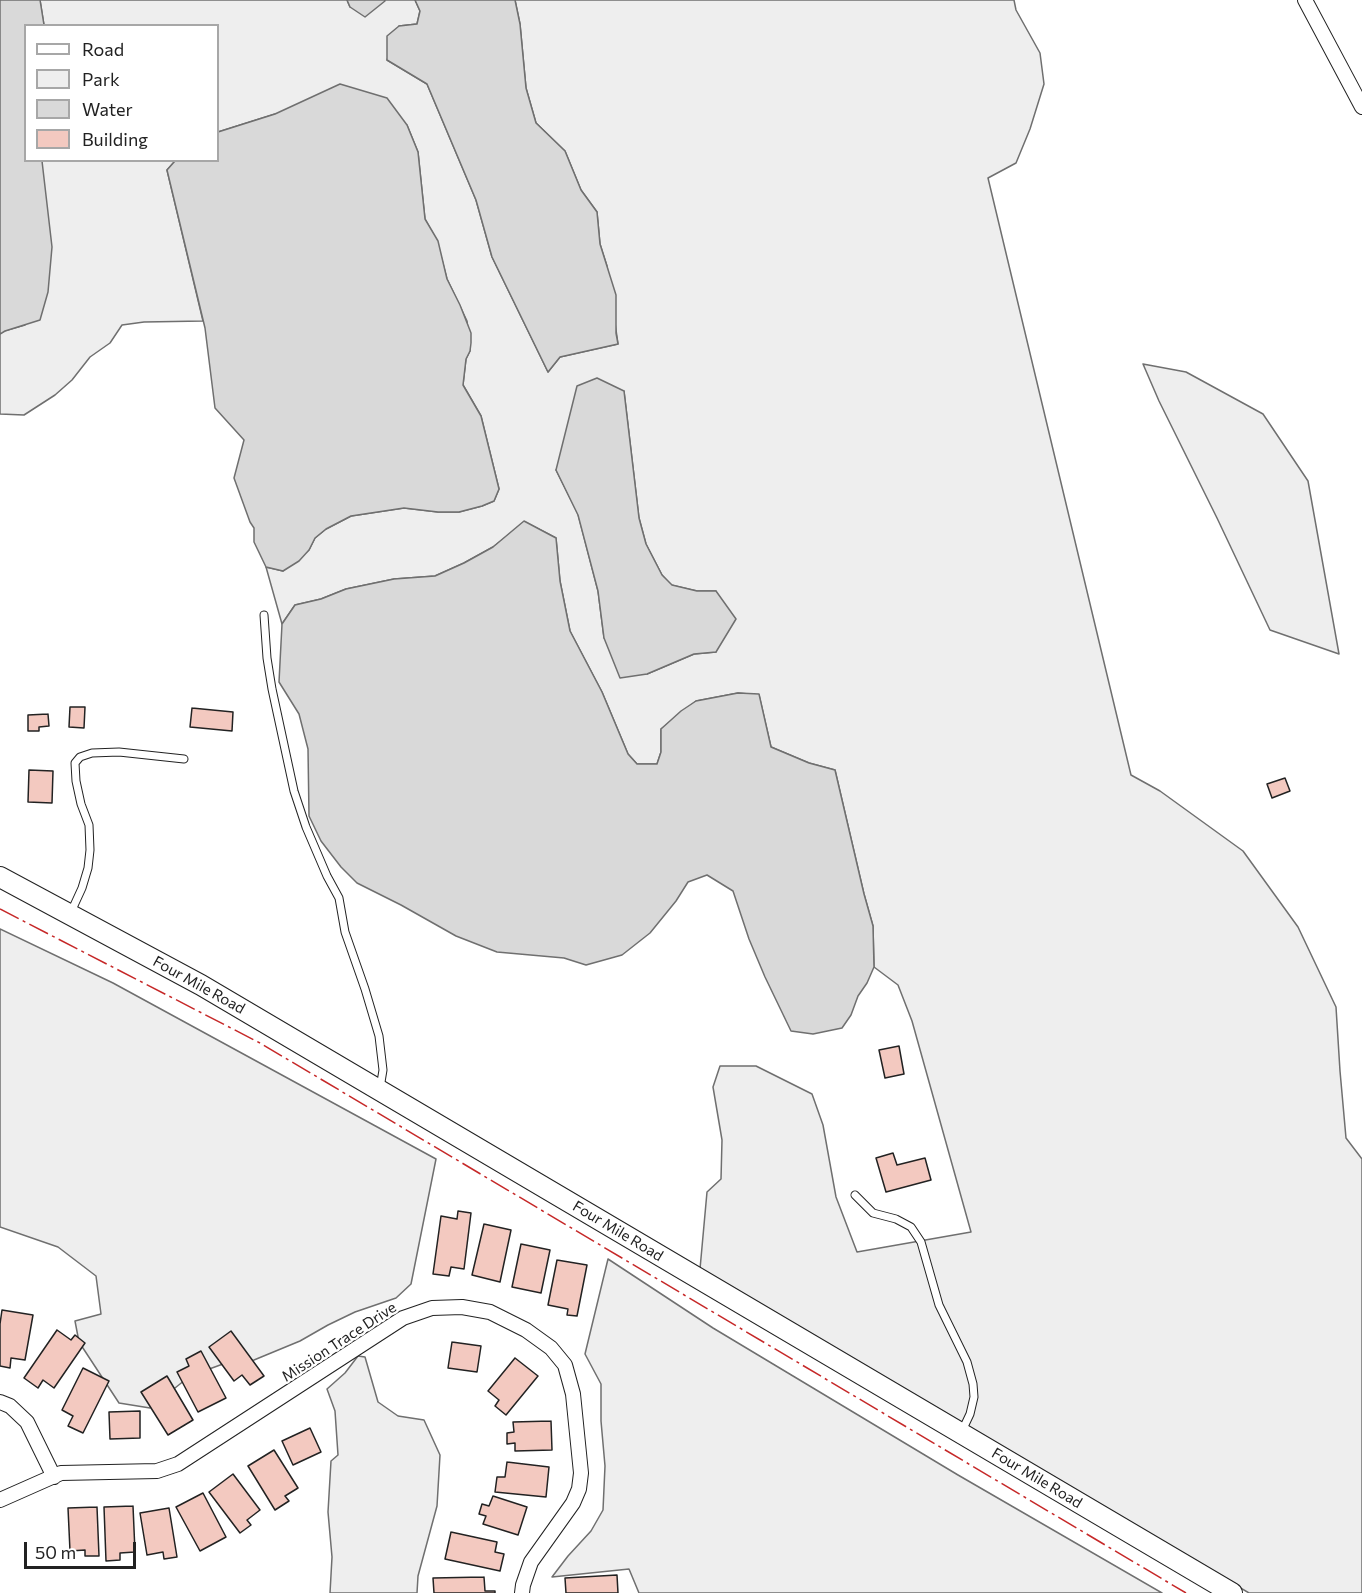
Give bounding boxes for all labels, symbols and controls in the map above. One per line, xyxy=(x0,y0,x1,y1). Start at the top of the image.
legend xyxy=(24,24,219,162)
text: Road xyxy=(82,38,124,60)
text: Park xyxy=(82,68,120,90)
text: Water xyxy=(82,98,133,120)
text: Building xyxy=(82,128,148,150)
street label: Four Mile Road xyxy=(150,952,248,1018)
street label: Four Mile Road xyxy=(570,1197,666,1265)
street label: Mission Trace Drive xyxy=(278,1298,400,1386)
street label: Four Mile Road xyxy=(989,1444,1085,1512)
scale bar xyxy=(27,1530,140,1568)
text: 50 m xyxy=(35,1541,76,1563)

